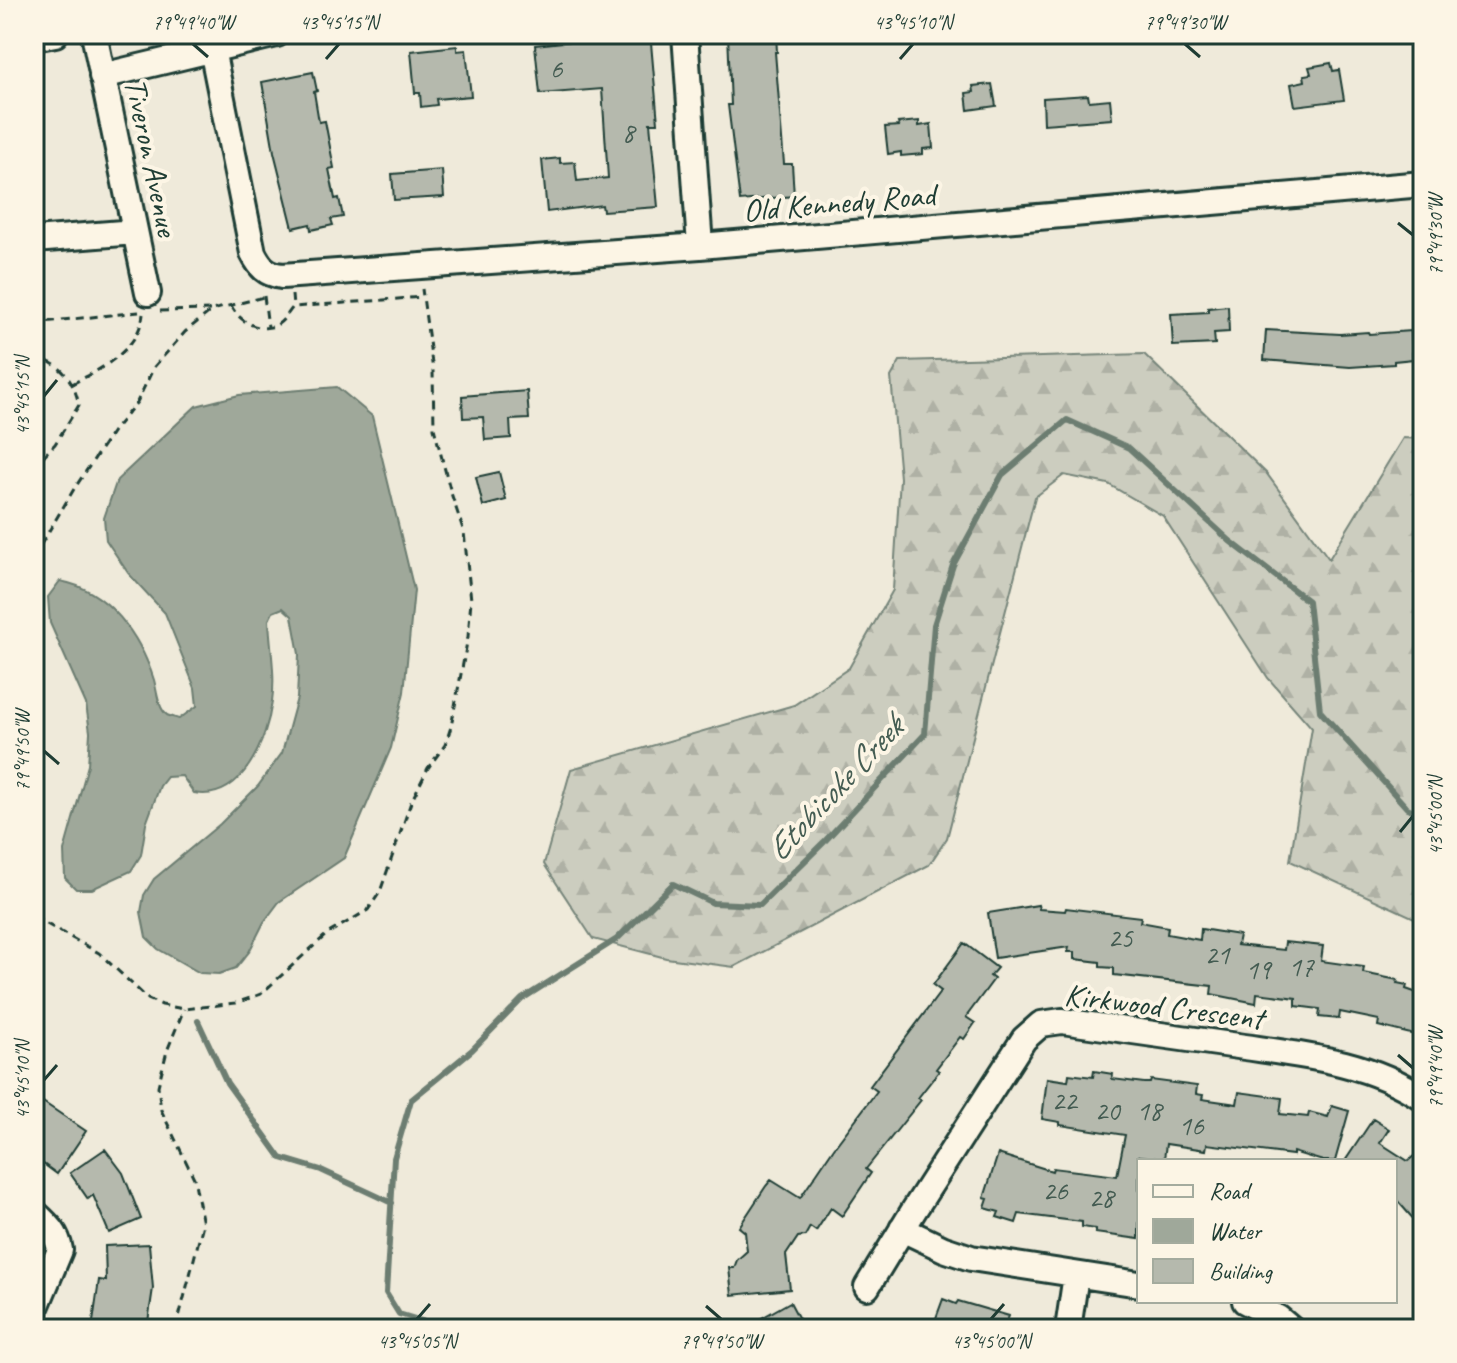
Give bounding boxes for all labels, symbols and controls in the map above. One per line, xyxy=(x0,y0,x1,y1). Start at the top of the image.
text: 79°49'40"W xyxy=(152,10,237,35)
text: 43°45'15"N xyxy=(300,10,381,35)
text: 43°45'10"N xyxy=(874,10,955,35)
text: 79°49'30"W xyxy=(1144,10,1229,35)
house number: 6 xyxy=(550,51,564,86)
street label: Tiveron Avenue xyxy=(115,74,189,242)
house number: 8 xyxy=(622,115,637,150)
street label: Old Kennedy Road xyxy=(741,173,941,231)
text: 79°49'30"W xyxy=(1423,191,1448,276)
text: 43°45'15"N xyxy=(10,354,35,435)
water label: Etobicoke Creek xyxy=(757,702,917,870)
text: 79°49'50"W xyxy=(10,707,35,792)
text: 43°45'00"N xyxy=(1423,774,1448,855)
house number: 25 xyxy=(1107,920,1134,955)
house number: 21 xyxy=(1204,937,1231,972)
house number: 17 xyxy=(1288,949,1315,984)
house number: 19 xyxy=(1245,952,1273,987)
street label: Kirkwood Crescent xyxy=(1062,974,1270,1040)
text: 79°49'40"W xyxy=(1423,1024,1448,1109)
text: 43°45'10"N xyxy=(10,1038,35,1119)
house number: 22 xyxy=(1051,1083,1079,1118)
house number: 20 xyxy=(1094,1093,1122,1128)
house number: 18 xyxy=(1136,1093,1164,1128)
house number: 16 xyxy=(1178,1108,1205,1143)
legend xyxy=(1137,1159,1397,1303)
house number: 26 xyxy=(1042,1173,1069,1208)
text: Road xyxy=(1209,1176,1253,1206)
house number: 28 xyxy=(1088,1180,1116,1215)
text: Water xyxy=(1209,1216,1264,1246)
text: Building xyxy=(1209,1256,1274,1286)
text: 43°45'05"N xyxy=(378,1329,459,1354)
text: 79°49'50"W xyxy=(680,1329,765,1354)
text: 43°45'00"N xyxy=(952,1329,1033,1354)

